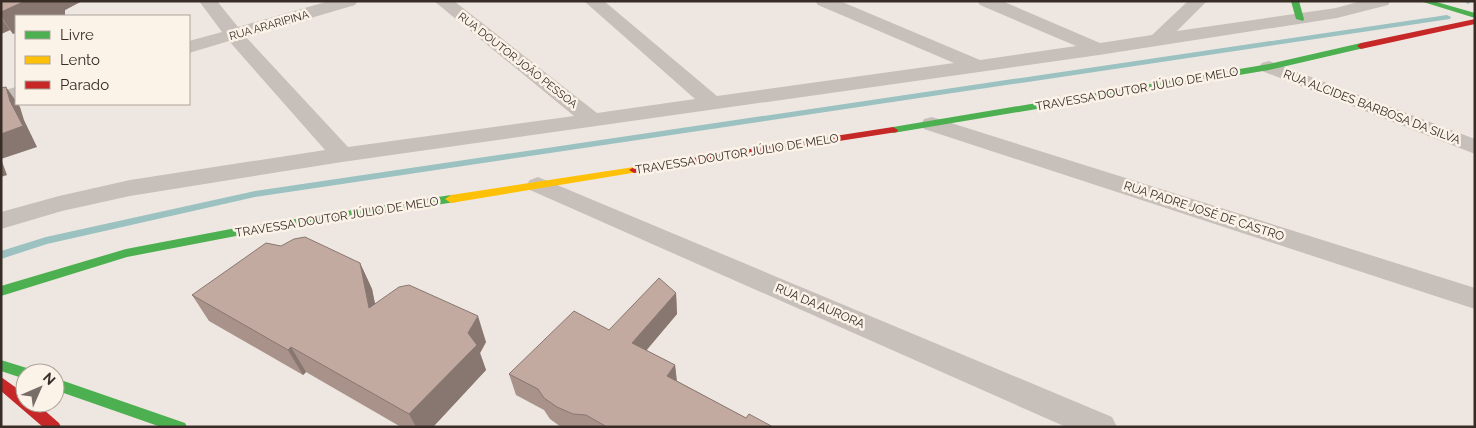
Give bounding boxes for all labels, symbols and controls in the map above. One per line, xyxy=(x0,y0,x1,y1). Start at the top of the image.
street label: RUA ARARIPINA xyxy=(228,8,311,43)
street label: RUA DOUTOR JOÃO PESSOA xyxy=(456,9,581,111)
legend xyxy=(15,15,190,105)
text: Livre xyxy=(60,26,94,44)
text: Lento xyxy=(60,51,100,69)
street label: TRAVESSA DOUTOR JÚLIO DE MELO xyxy=(1034,64,1240,114)
street label: RUA ALCIDES BARBOSA DA SILVA xyxy=(1282,67,1462,147)
text: Parado xyxy=(60,76,109,94)
street label: TRAVESSA DOUTOR JÚLIO DE MELO xyxy=(634,131,840,177)
street label: RUA PADRE JOSÉ DE CASTRO xyxy=(1122,178,1286,244)
street label: TRAVESSA DOUTOR JÚLIO DE MELO xyxy=(234,194,440,240)
street label: RUA DA AURORA xyxy=(773,281,867,331)
north arrow xyxy=(15,363,65,413)
text: N xyxy=(40,369,59,388)

